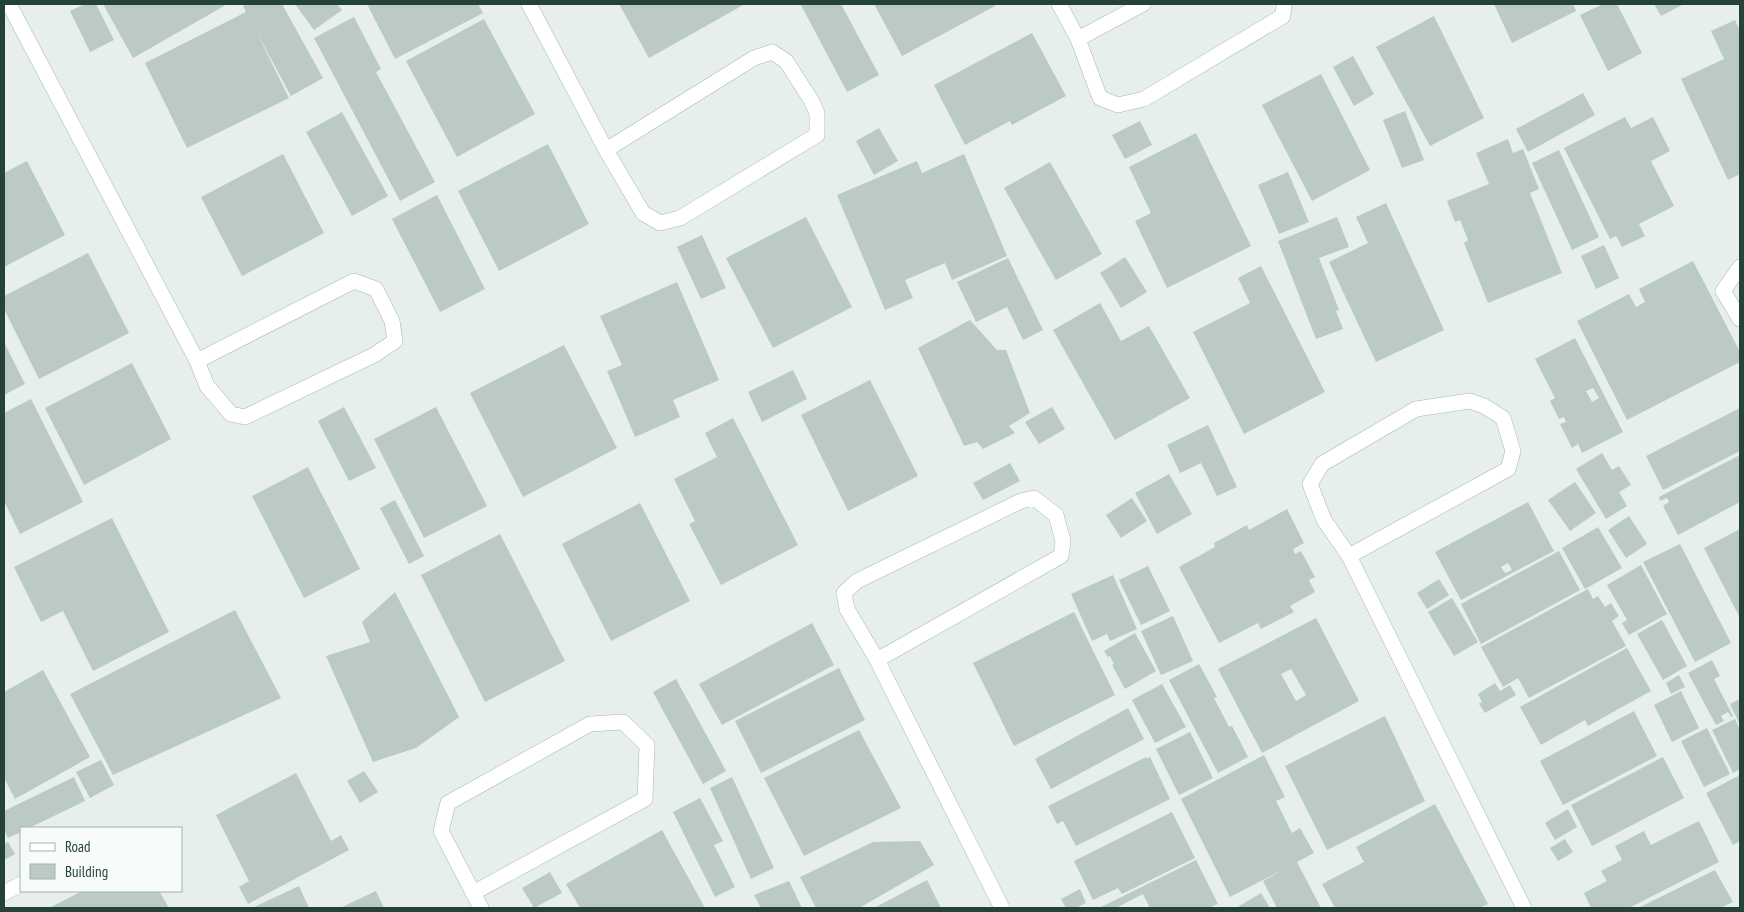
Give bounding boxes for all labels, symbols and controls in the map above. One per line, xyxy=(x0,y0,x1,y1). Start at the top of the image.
legend xyxy=(20,827,182,892)
text: Road xyxy=(65,837,91,856)
text: Building xyxy=(65,862,108,881)

